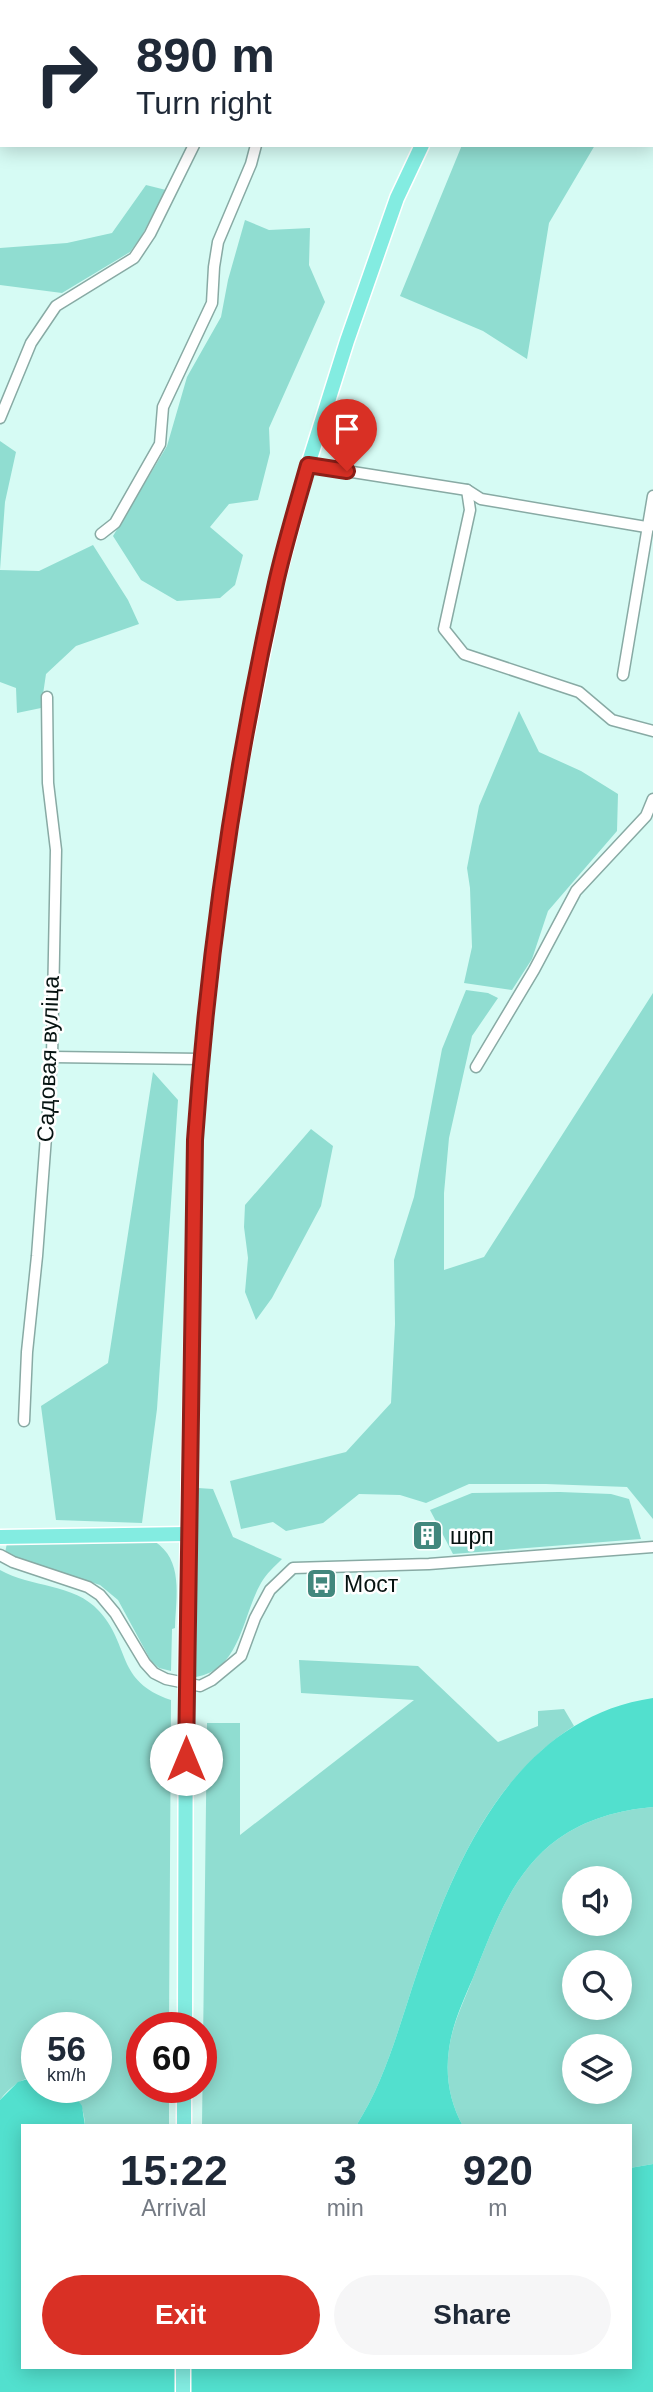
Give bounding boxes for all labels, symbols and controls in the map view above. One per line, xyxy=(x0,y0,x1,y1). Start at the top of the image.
icon: right xyxy=(21,28,112,119)
text: 890 m xyxy=(136,28,275,82)
text: Turn right xyxy=(136,85,272,121)
pin xyxy=(317,399,377,471)
icon: arrive xyxy=(328,410,366,448)
street label: Садовая вуліца xyxy=(32,975,64,1143)
building icon: шрп xyxy=(410,1519,444,1553)
place label: шрп xyxy=(450,1523,494,1549)
bus stop icon: Мост xyxy=(304,1567,338,1601)
place label: Мост xyxy=(344,1571,399,1597)
position arrow xyxy=(149,1722,223,1796)
map controls xyxy=(562,1866,632,2104)
button: sound xyxy=(562,1866,632,1936)
button: search xyxy=(562,1950,632,2020)
speed limit sign: 60 xyxy=(126,2012,217,2103)
text: 56 xyxy=(47,2029,86,2068)
button: layers xyxy=(562,2034,632,2104)
text: km/h xyxy=(47,2065,86,2085)
text: 15:22 xyxy=(120,2147,228,2194)
text: 3 xyxy=(333,2147,357,2194)
text: 920 xyxy=(463,2147,533,2194)
text: Arrival xyxy=(141,2195,206,2221)
text: min xyxy=(327,2195,364,2221)
text: m xyxy=(488,2195,507,2221)
button: Exit xyxy=(42,2275,320,2355)
button: Share xyxy=(334,2275,611,2355)

